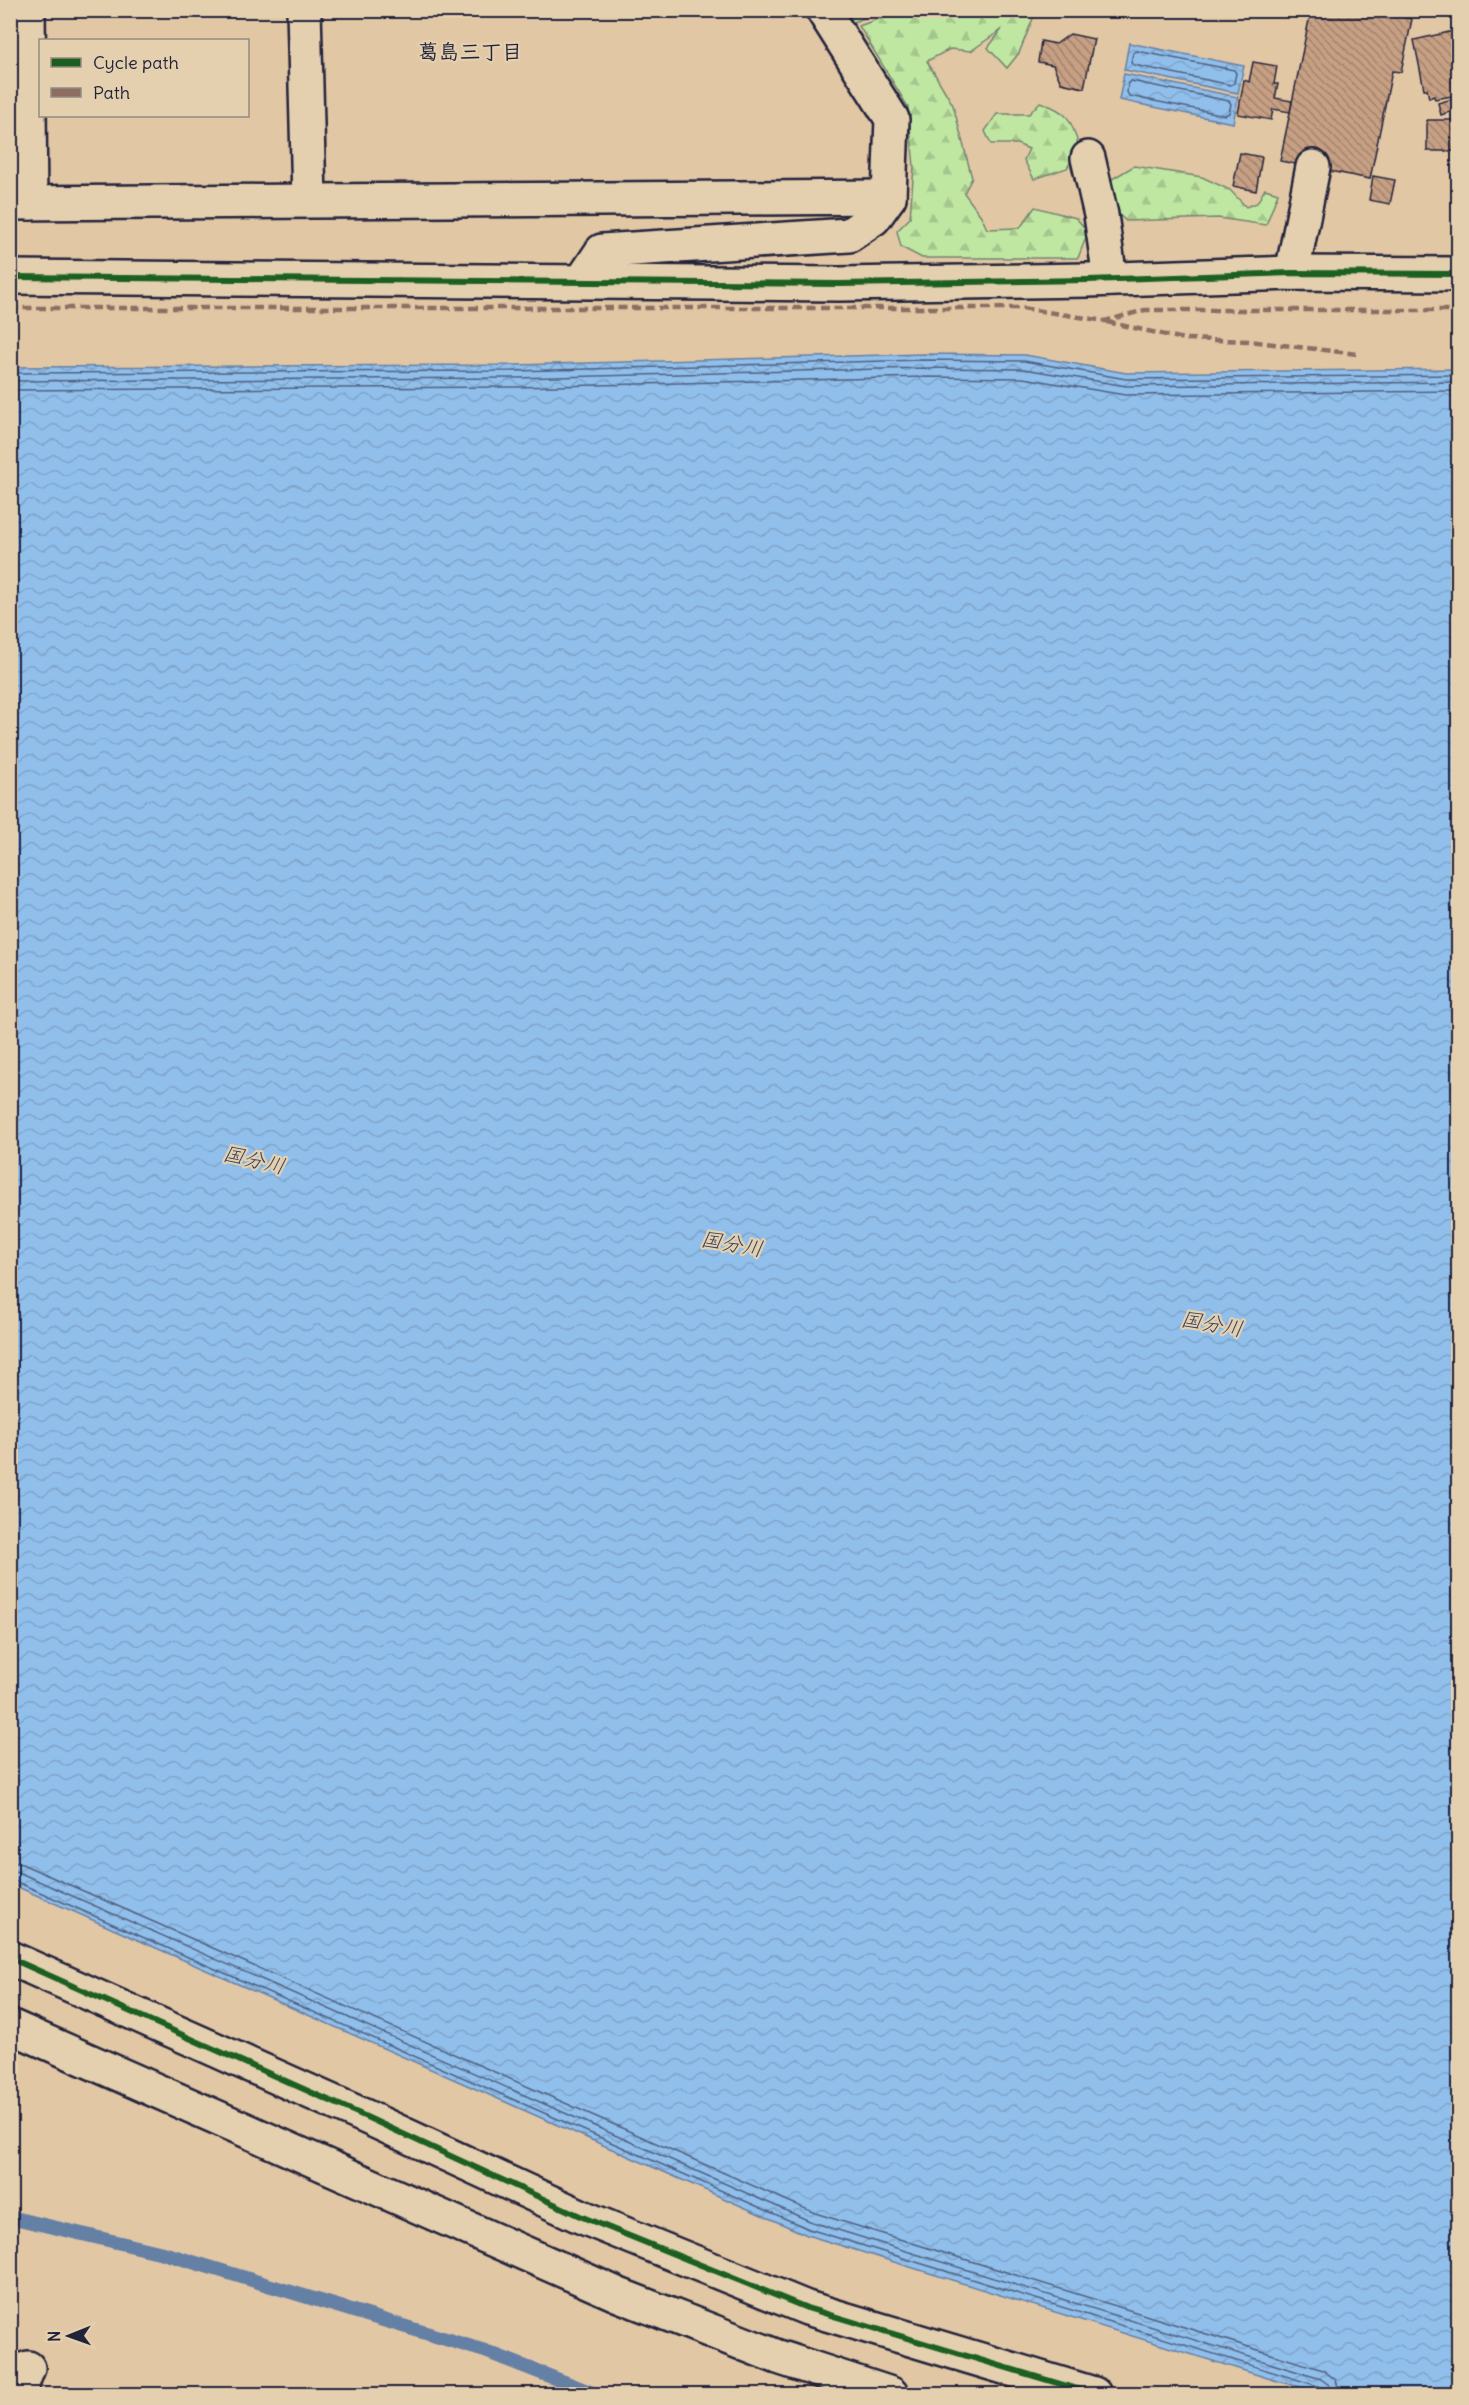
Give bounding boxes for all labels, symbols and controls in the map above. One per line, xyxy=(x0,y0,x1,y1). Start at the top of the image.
district label: 葛島三丁目 xyxy=(418,38,523,65)
legend xyxy=(39,39,249,117)
text: Cycle path xyxy=(93,51,179,74)
text: Path xyxy=(93,81,130,104)
water label: 国分川 xyxy=(220,1139,288,1180)
water label: 国分川 xyxy=(699,1225,765,1262)
water label: 国分川 xyxy=(1179,1305,1245,1342)
north arrow xyxy=(39,2306,99,2366)
text: N xyxy=(44,2331,64,2342)

